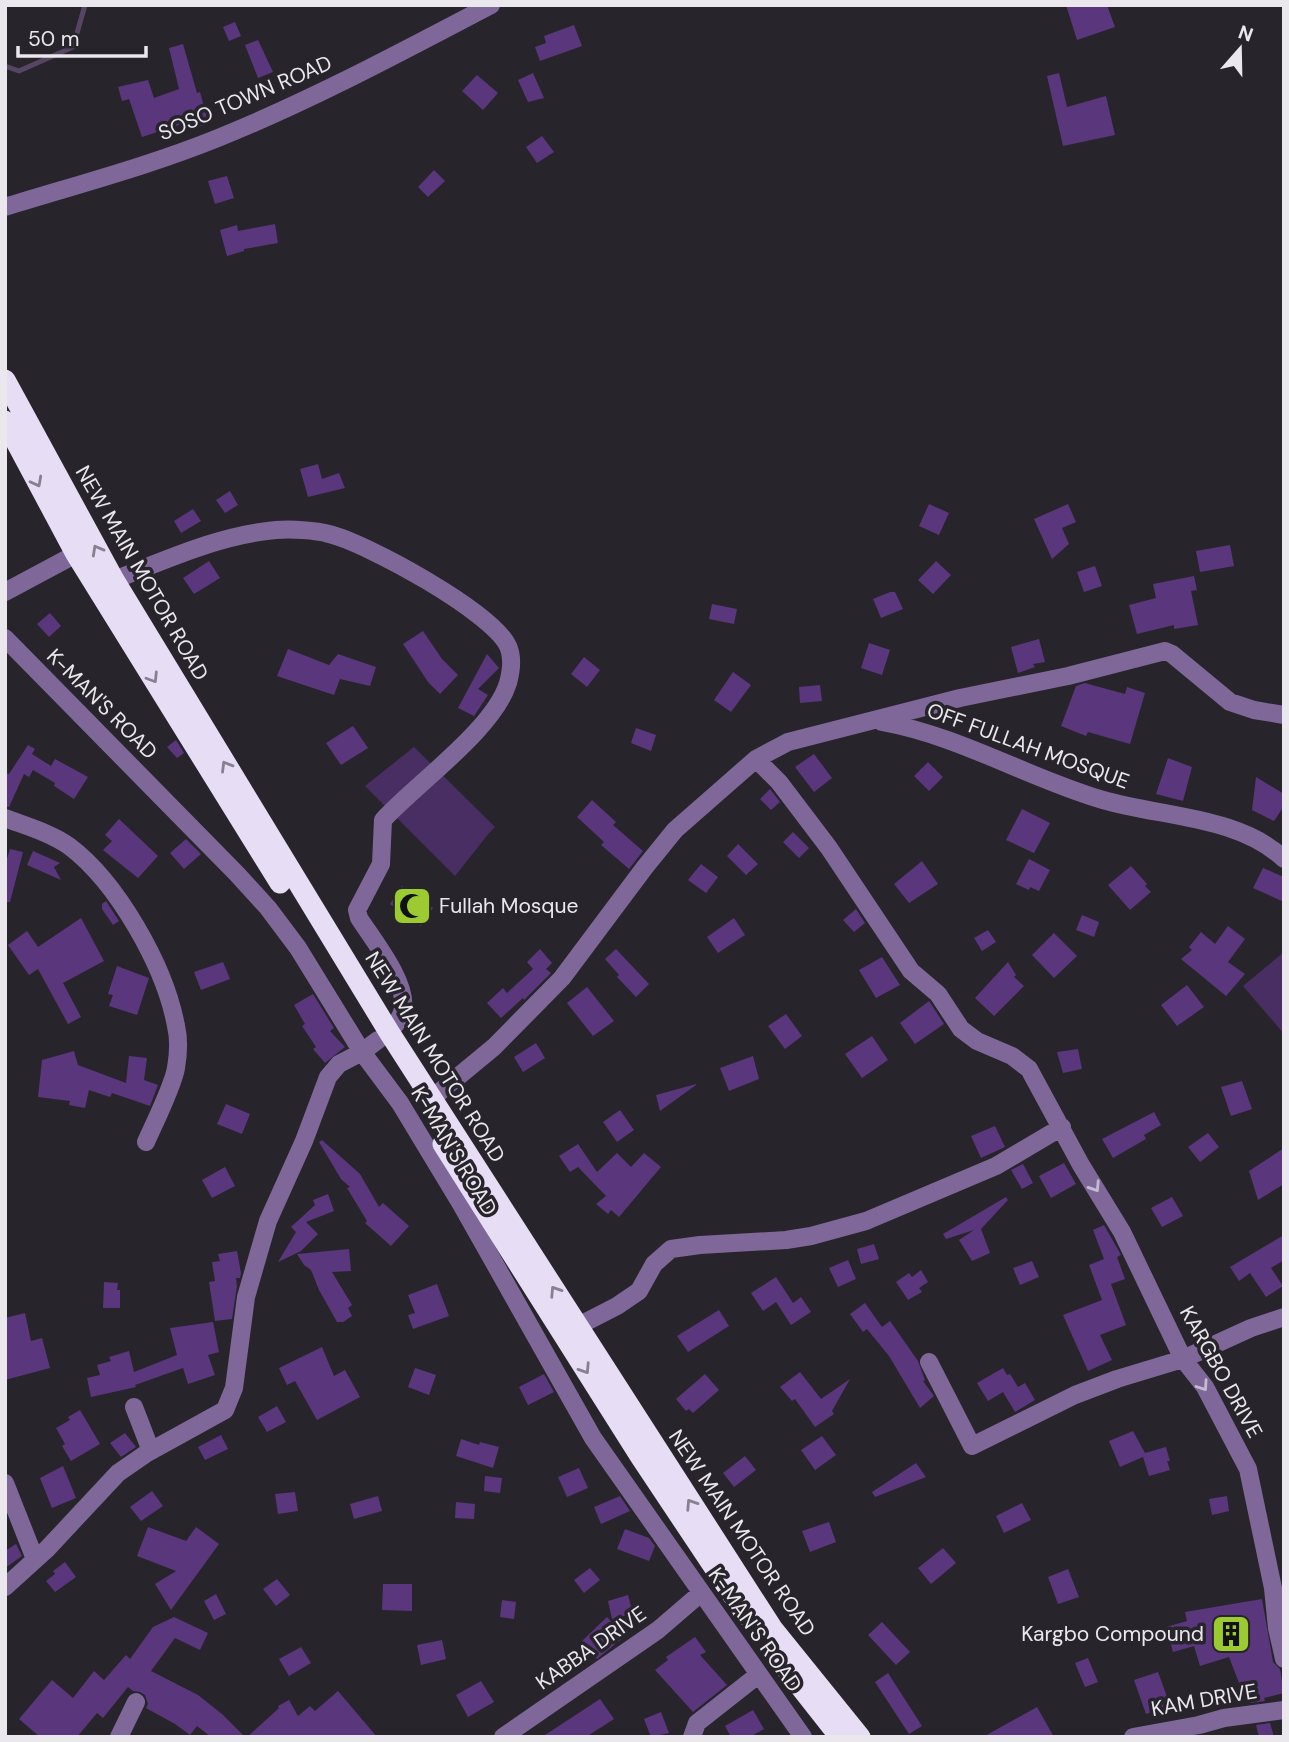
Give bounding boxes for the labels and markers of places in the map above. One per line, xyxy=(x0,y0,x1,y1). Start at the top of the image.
mosque icon: Fullah Mosque xyxy=(391,885,433,927)
place label: Fullah Mosque xyxy=(439,892,579,920)
building icon: Kargbo Compound xyxy=(1210,1613,1252,1655)
place label: Kargbo Compound xyxy=(1021,1620,1204,1648)

